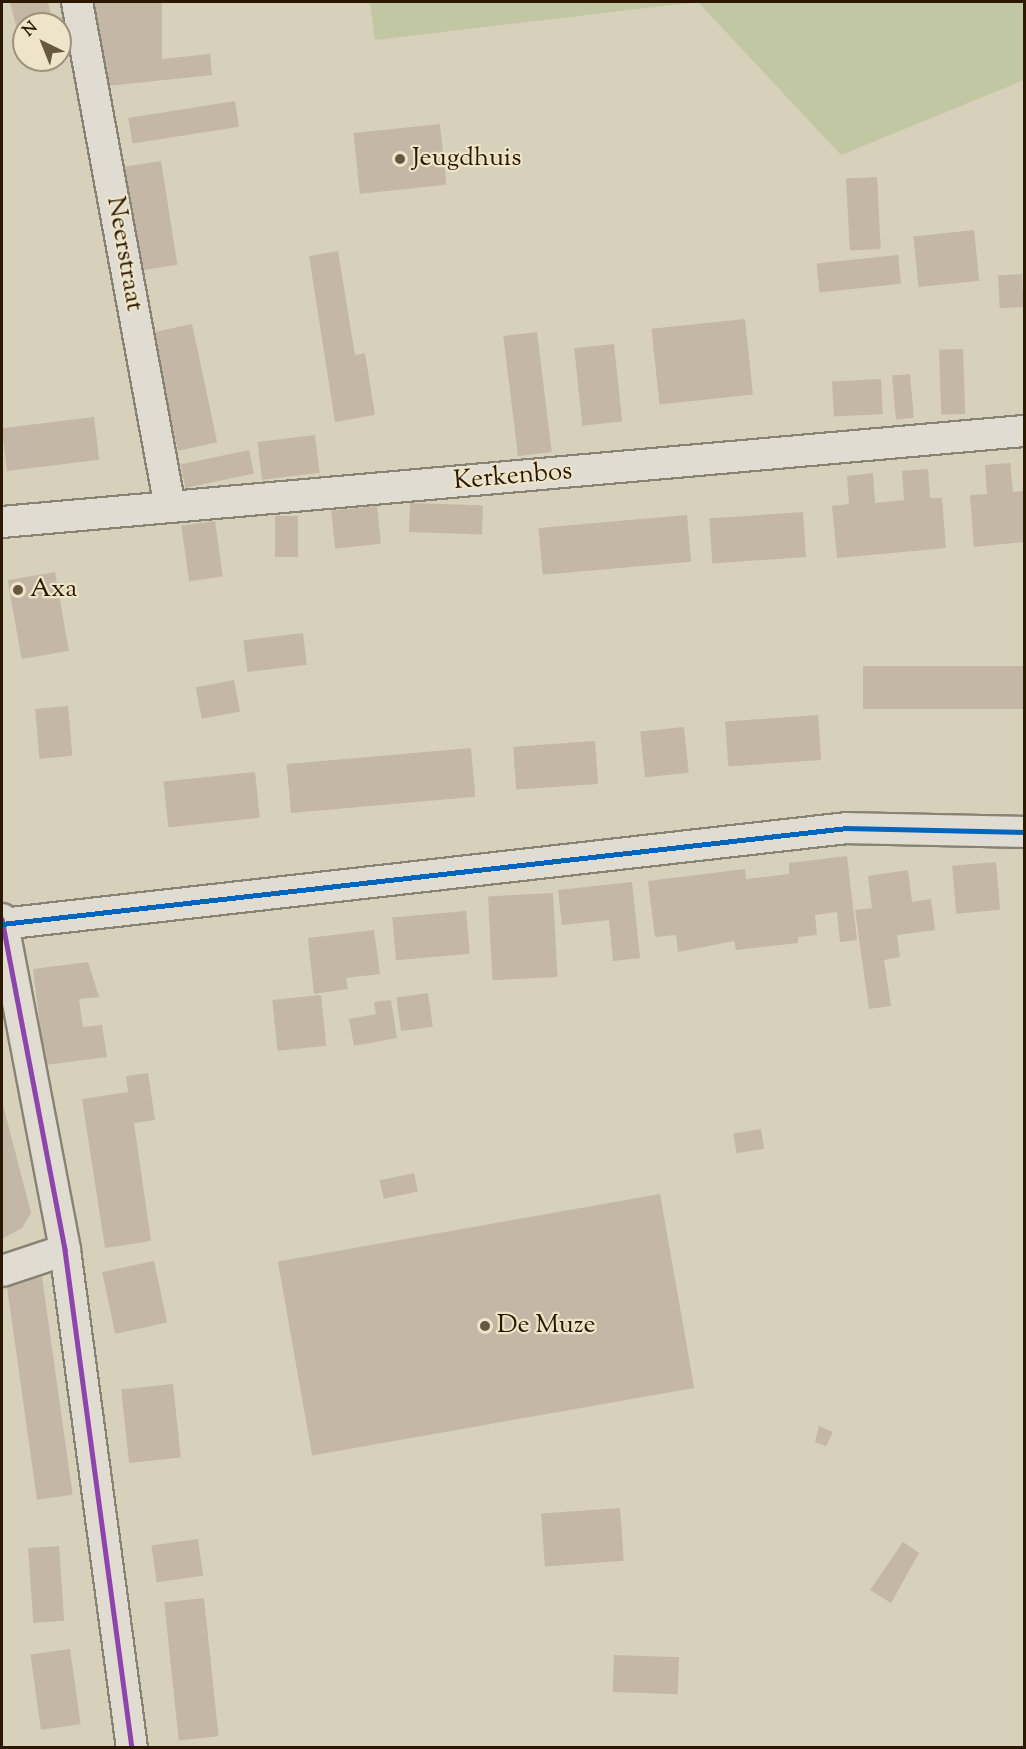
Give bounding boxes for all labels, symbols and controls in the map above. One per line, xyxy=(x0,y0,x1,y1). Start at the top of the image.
north arrow xyxy=(12,12,72,72)
text: N xyxy=(18,17,43,43)
place label: Jeugdhuis xyxy=(412,143,521,175)
marker: Jeugdhuis xyxy=(393,152,407,166)
street label: Neerstraat xyxy=(99,194,149,314)
street label: Kerkenbos xyxy=(452,456,574,498)
place label: Axa xyxy=(30,574,77,606)
marker: Axa xyxy=(11,583,25,597)
place label: De Muze xyxy=(497,1310,596,1342)
marker: De Muze xyxy=(478,1319,492,1333)

